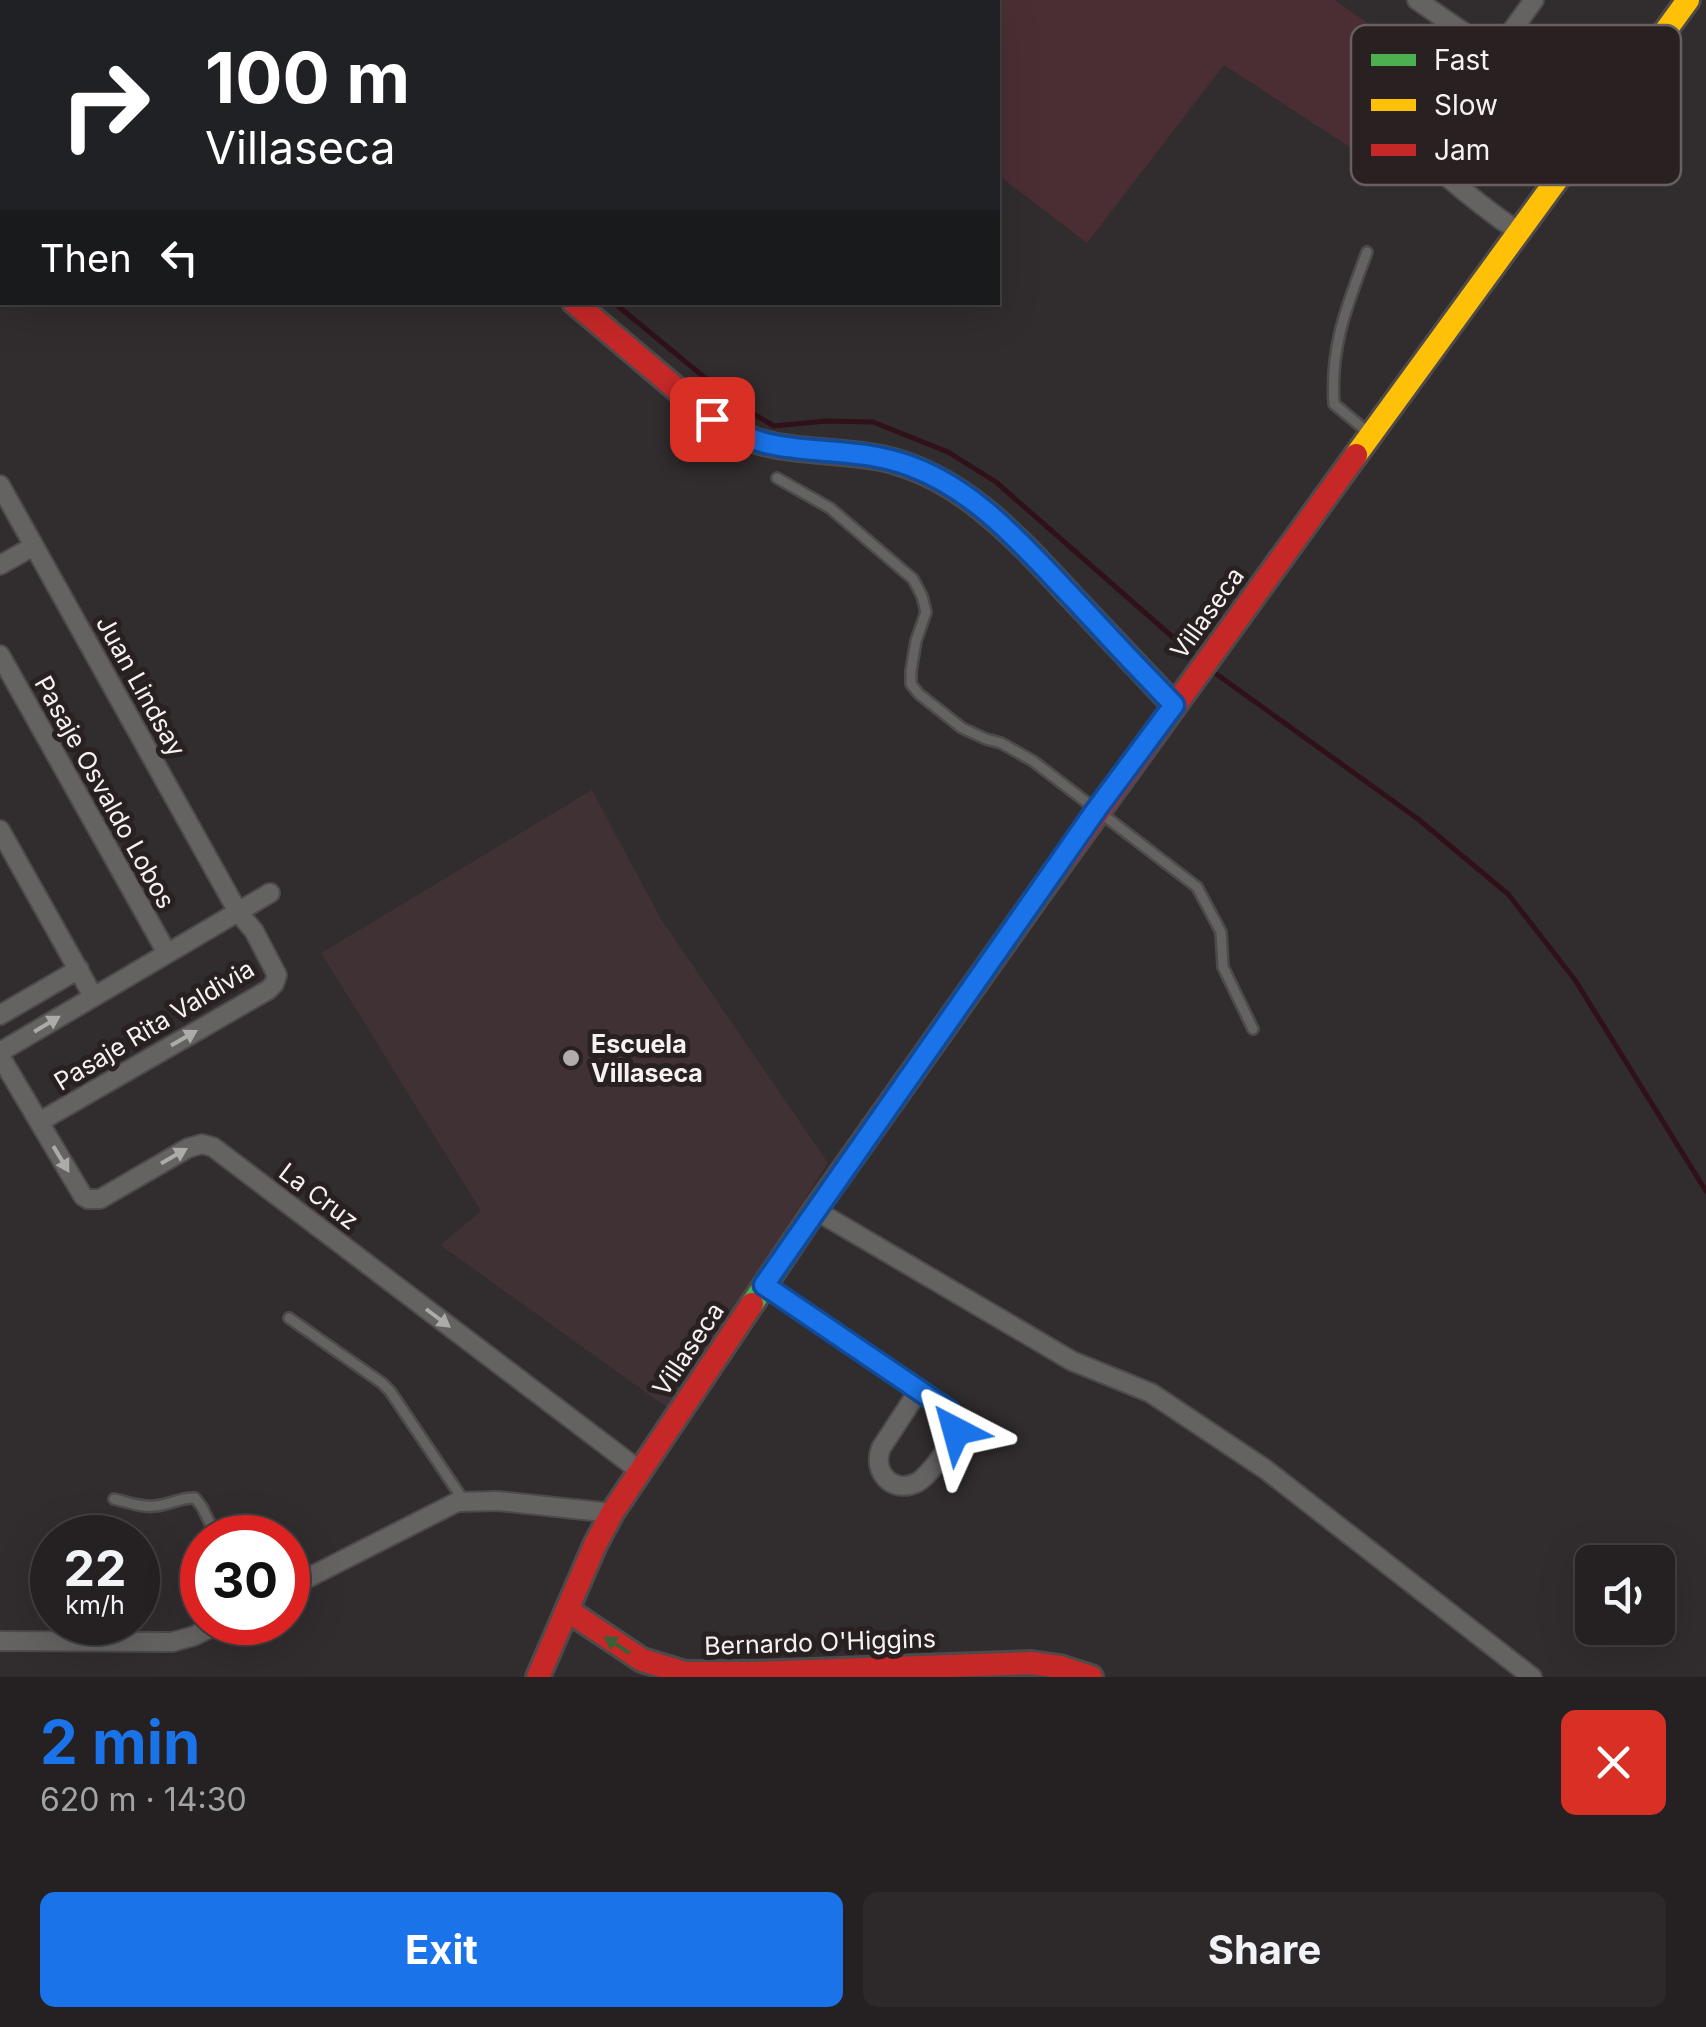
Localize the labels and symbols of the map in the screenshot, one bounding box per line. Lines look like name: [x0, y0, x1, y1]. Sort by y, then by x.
legend: [1351, 25, 1681, 185]
text: Fast: [1434, 43, 1490, 77]
text: Slow: [1434, 88, 1498, 122]
text: Jam: [1434, 133, 1490, 167]
pin: [670, 377, 755, 462]
street label: Villaseca: [1164, 561, 1250, 665]
street label: Juan Lindsay: [90, 610, 192, 762]
street label: Pasaje Osvaldo Lobos: [29, 671, 181, 913]
street label: Pasaje Rita Valdivia: [49, 953, 259, 1097]
one-way arrow: [33, 1016, 61, 1033]
place label: Escuela Villaseca: [591, 1029, 703, 1088]
one-way arrow: [170, 1030, 198, 1048]
marker: Escuela Villaseca: [560, 1047, 582, 1069]
one-way arrow: [52, 1145, 69, 1173]
one-way arrow: [160, 1148, 188, 1165]
street label: La Cruz: [273, 1156, 365, 1236]
street label: Villaseca: [646, 1297, 730, 1401]
one-way arrow: [425, 1307, 451, 1327]
position arrow: [904, 1379, 1008, 1483]
speed limit sign: 30: [180, 1515, 310, 1645]
street label: Bernardo O'Higgins: [704, 1623, 936, 1661]
one-way arrow: [603, 1636, 631, 1654]

